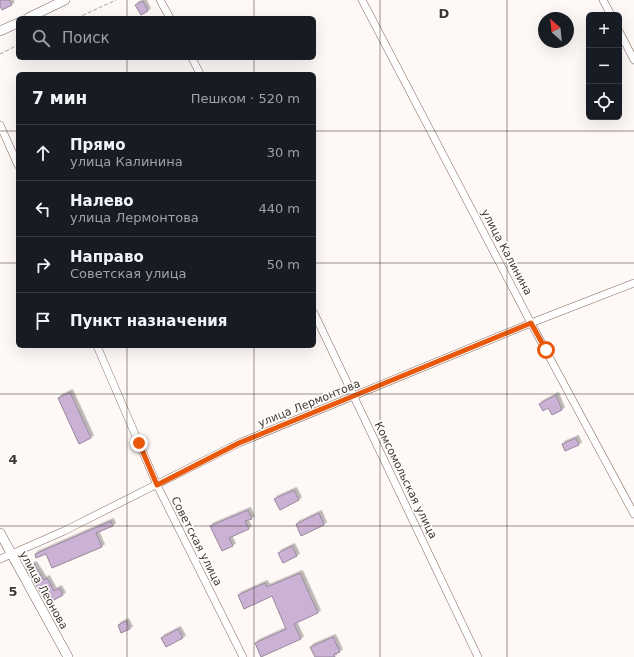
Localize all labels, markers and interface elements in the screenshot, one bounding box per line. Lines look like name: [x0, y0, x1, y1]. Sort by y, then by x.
text: D: [439, 6, 450, 21]
north arrow: [538, 12, 574, 48]
map controls: [586, 12, 622, 120]
button: +: [586, 12, 622, 48]
search box: [16, 16, 316, 60]
icon: search: [30, 27, 52, 49]
text: Поиск: [62, 29, 110, 47]
button: −: [586, 48, 622, 84]
button: locate: [586, 84, 622, 120]
text: 7 мин: [32, 88, 87, 108]
text: Пешком · 520 m: [191, 91, 300, 106]
text: Прямо: [70, 136, 126, 154]
icon: ahead: [32, 142, 54, 164]
text: 30 m: [267, 145, 300, 160]
text: улица Калинина: [70, 154, 183, 169]
text: Налево: [70, 192, 134, 210]
icon: left: [32, 198, 54, 220]
text: 440 m: [258, 201, 300, 216]
street label: улица Калинина: [478, 207, 535, 297]
text: улица Лермонтова: [70, 210, 199, 225]
text: Направо: [70, 248, 144, 266]
icon: right: [32, 254, 54, 276]
text: 50 m: [267, 257, 300, 272]
text: Советская улица: [70, 266, 186, 281]
icon: arrive: [32, 310, 54, 332]
text: Пункт назначения: [70, 312, 227, 330]
route start: [537, 341, 555, 359]
street label: улица Лермонтова: [256, 377, 362, 430]
street label: Комсомольская улица: [372, 420, 440, 541]
route end: [130, 434, 148, 452]
text: 4: [8, 452, 18, 467]
street label: Советская улица: [168, 494, 225, 588]
street label: улица Леонова: [17, 549, 70, 632]
text: 5: [8, 584, 18, 599]

